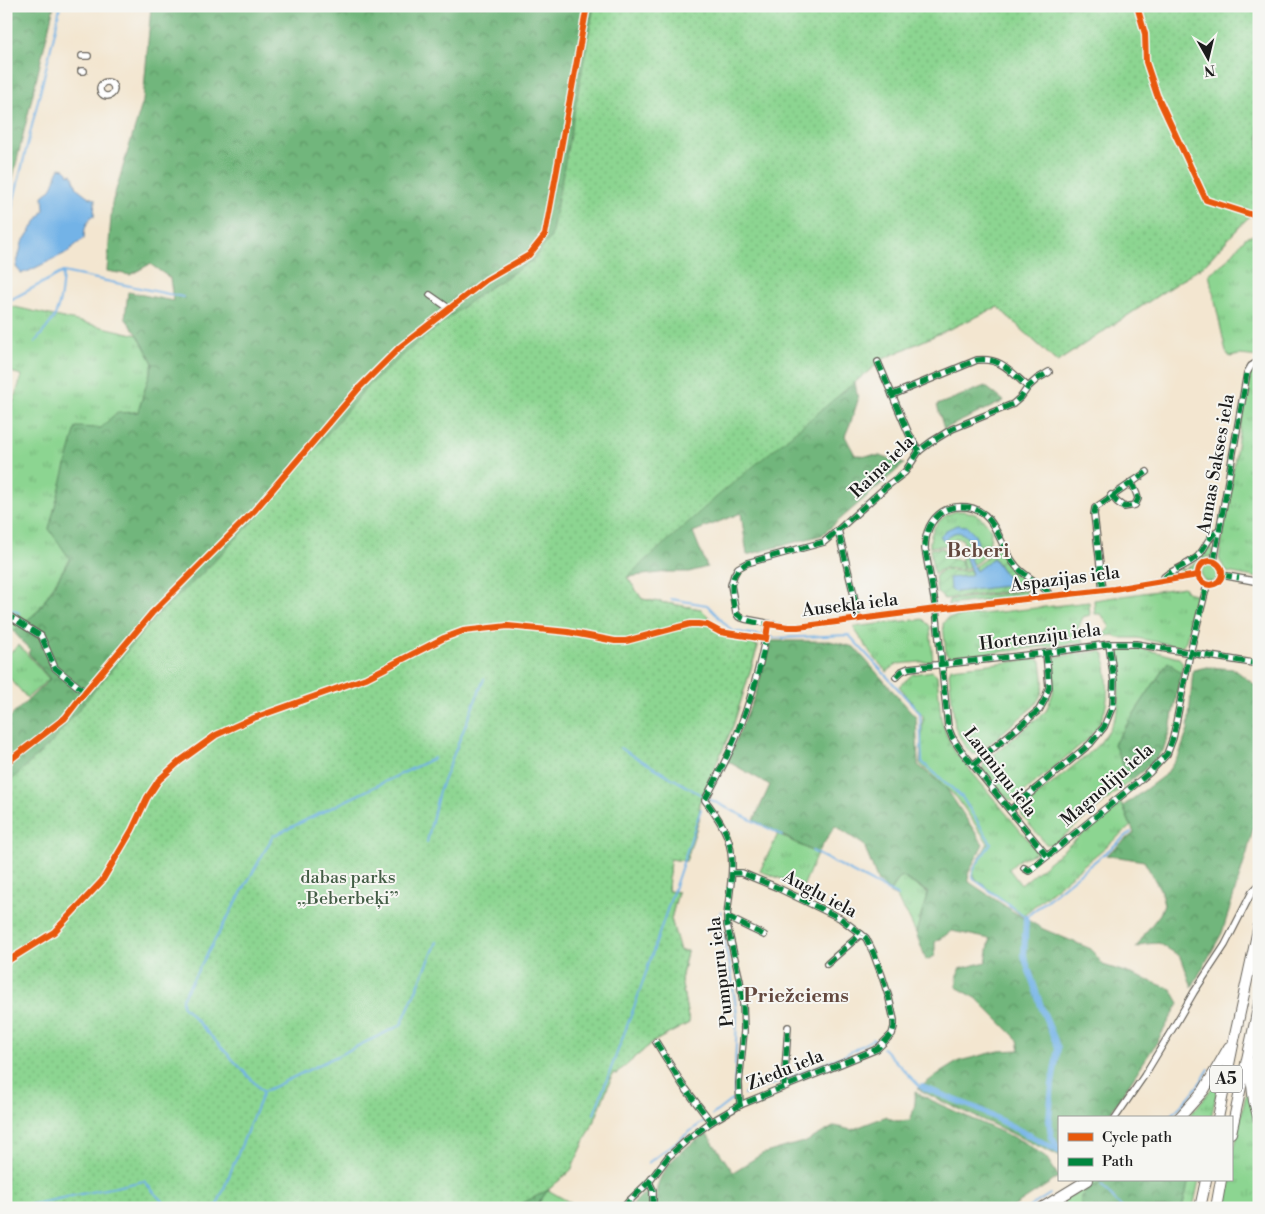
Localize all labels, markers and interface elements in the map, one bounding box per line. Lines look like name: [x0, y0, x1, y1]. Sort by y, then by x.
north arrow: [1182, 32, 1232, 82]
text: N: [1203, 60, 1216, 80]
street label: Annas Sakses iela: [1192, 391, 1240, 537]
street label: Raiņa iela: [845, 430, 920, 503]
district label: Beberi: [947, 539, 1009, 563]
street label: Aspazijas iela: [1008, 561, 1122, 597]
street label: Ausekļa iela: [800, 588, 900, 622]
street label: Hortenziju iela: [978, 618, 1103, 656]
street label: Laumiņu iela: [958, 723, 1043, 822]
street label: Magnoliju iela: [1056, 738, 1159, 832]
street label: Augļu iela: [778, 864, 862, 923]
park label: dabas parks „Beberbeķi”: [297, 866, 399, 910]
street label: Pumpuru iela: [703, 915, 739, 1028]
district label: Priežciems: [743, 984, 849, 1009]
street label: Ziedu iela: [743, 1044, 827, 1096]
road number: A5: [1210, 1066, 1242, 1092]
legend: [1058, 1116, 1232, 1182]
text: Cycle path: [1102, 1128, 1172, 1147]
text: Path: [1102, 1152, 1134, 1171]

